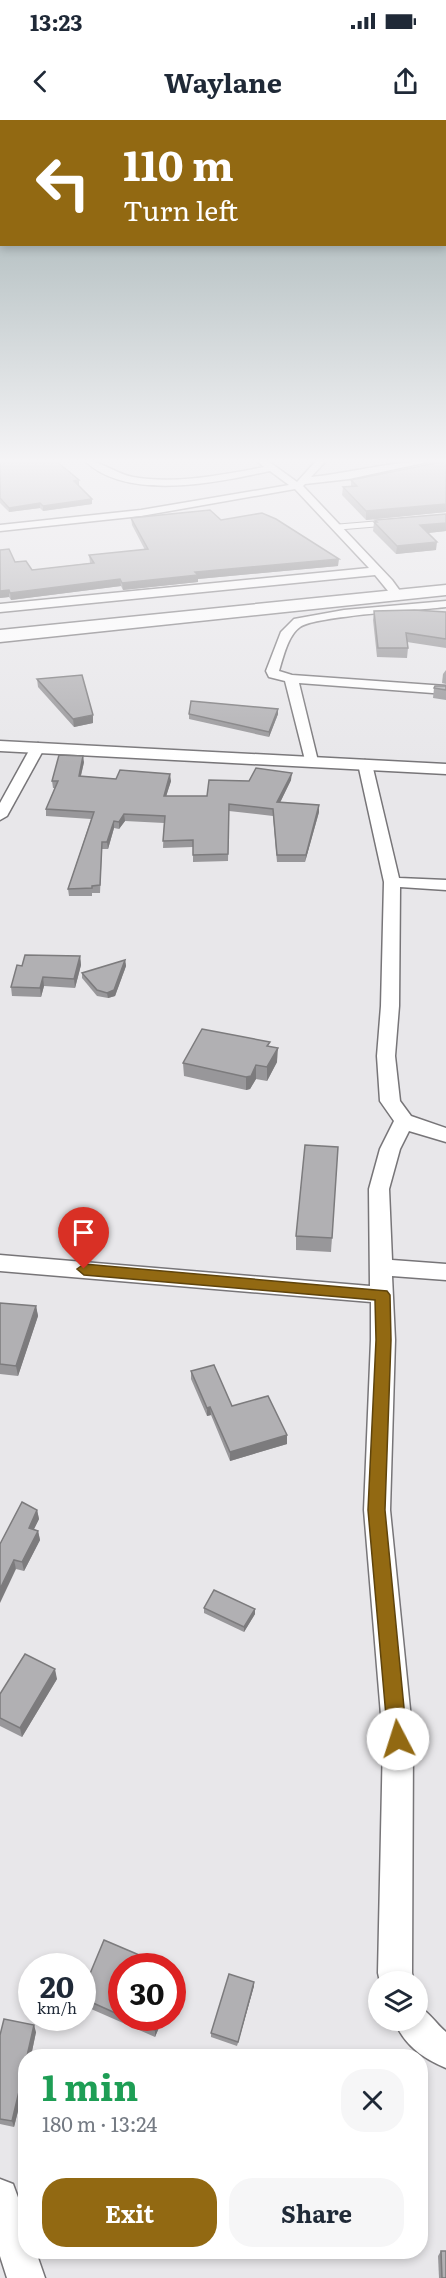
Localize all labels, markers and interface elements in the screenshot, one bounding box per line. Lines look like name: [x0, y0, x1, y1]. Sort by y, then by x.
text: 13:23: [30, 5, 83, 38]
text: Waylane: [164, 61, 282, 101]
icon: back: [24, 65, 57, 98]
icon: share: [389, 65, 422, 98]
text: 110 m: [123, 132, 234, 194]
icon: left: [24, 144, 102, 222]
text: Turn left: [123, 189, 238, 229]
pin: [58, 1207, 109, 1269]
icon: arrive: [67, 1216, 100, 1249]
position arrow: [366, 1707, 430, 1771]
speed limit sign: 30: [108, 1953, 186, 2031]
text: 20: [40, 1963, 74, 2007]
map controls: [368, 1971, 428, 2031]
button: layers: [368, 1971, 428, 2031]
text: km/h: [37, 1996, 77, 2019]
text: 1 min: [42, 2059, 138, 2112]
button: close: [341, 2069, 404, 2132]
text: 180 m · 13:24: [42, 2108, 157, 2138]
button: Exit: [42, 2178, 217, 2247]
button: Share: [229, 2178, 404, 2247]

